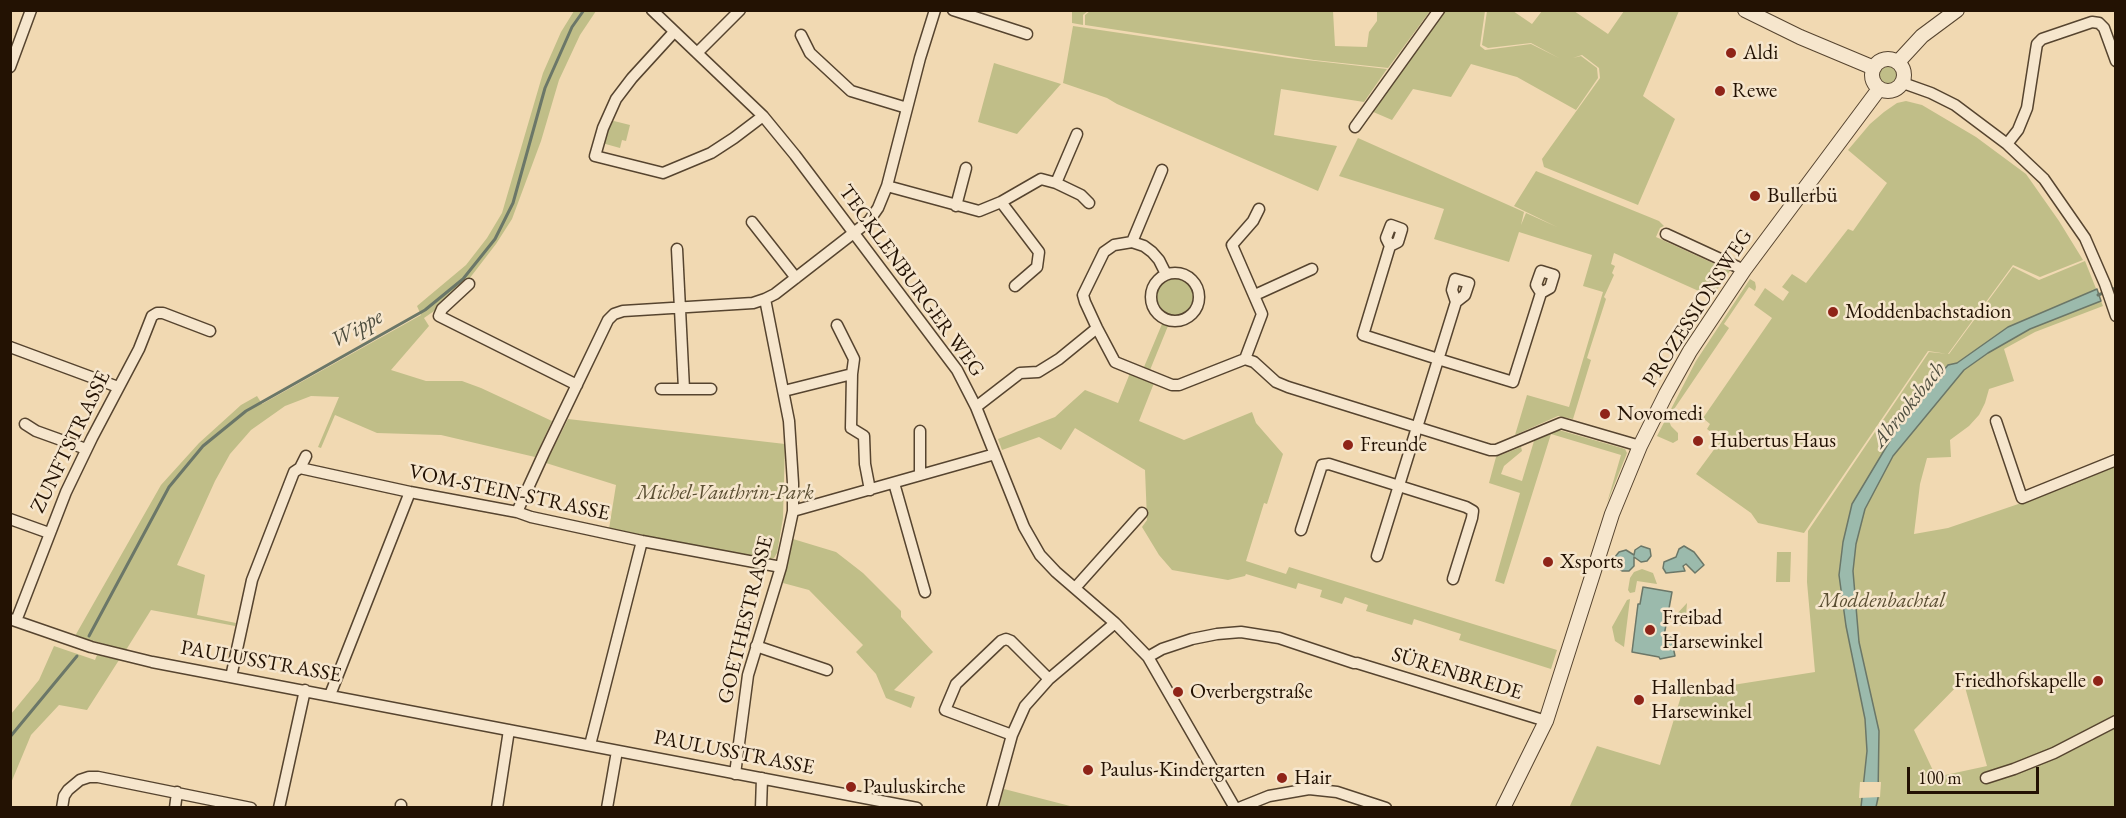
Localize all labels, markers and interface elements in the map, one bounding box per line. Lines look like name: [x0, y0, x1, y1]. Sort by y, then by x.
place label: Aldi: [1743, 40, 1778, 66]
marker: Aldi: [1724, 46, 1738, 60]
place label: Rewe: [1732, 78, 1777, 104]
marker: Rewe: [1713, 84, 1727, 98]
street label: TECKLENBURGER WEG: [833, 180, 989, 382]
place label: Bullerbü: [1767, 183, 1838, 209]
marker: Bullerbü: [1748, 189, 1762, 203]
street label: PROZESSIONSWEG: [1638, 225, 1758, 391]
place label: Moddenbachstadion: [1845, 299, 2012, 325]
water label: Wippe: [326, 304, 388, 354]
marker: Moddenbachstadion: [1826, 305, 1840, 319]
water label: Abrooksbach: [1866, 357, 1952, 453]
street label: ZUNFTSTRASSE: [26, 367, 116, 517]
place label: Novomedi: [1617, 401, 1703, 427]
marker: Novomedi: [1598, 407, 1612, 421]
place label: Hubertus Haus: [1710, 428, 1836, 454]
place label: Freunde: [1360, 432, 1427, 458]
marker: Hubertus Haus: [1691, 434, 1705, 448]
marker: Freunde: [1341, 438, 1355, 452]
street label: VOM-STEIN-STRASSE: [406, 459, 612, 527]
park label: Michel-Vauthrin-Park: [636, 480, 814, 506]
street label: GOETHESTRASSE: [713, 534, 779, 706]
place label: Xsports: [1560, 549, 1623, 575]
marker: Xsports: [1541, 555, 1555, 569]
park label: Moddenbachtal: [1819, 588, 1945, 614]
place label: Freibad Harsewinkel: [1662, 605, 1763, 655]
marker: Freibad Harsewinkel: [1643, 623, 1657, 637]
street label: PAULUSSTRASSE: [179, 635, 343, 689]
street label: SÜRENBREDE: [1389, 642, 1525, 706]
place label: Friedhofskapelle: [1954, 668, 2086, 694]
marker: Friedhofskapelle: [2091, 674, 2105, 688]
place label: Hallenbad Harsewinkel: [1651, 675, 1752, 725]
place label: Overbergstraße: [1190, 679, 1313, 705]
marker: Overbergstraße: [1171, 685, 1185, 699]
marker: Hallenbad Harsewinkel: [1632, 693, 1646, 707]
street label: PAULUSSTRASSE: [652, 725, 816, 781]
scale bar: [1910, 755, 2042, 793]
place label: Paulus-Kindergarten: [1100, 757, 1265, 783]
marker: Paulus-Kindergarten: [1081, 763, 1095, 777]
place label: Hair: [1294, 765, 1332, 791]
text: 100 m: [1918, 766, 1962, 789]
marker: Hair: [1275, 771, 1289, 785]
place label: Pauluskirche: [863, 774, 965, 800]
marker: Pauluskirche: [844, 780, 858, 794]

